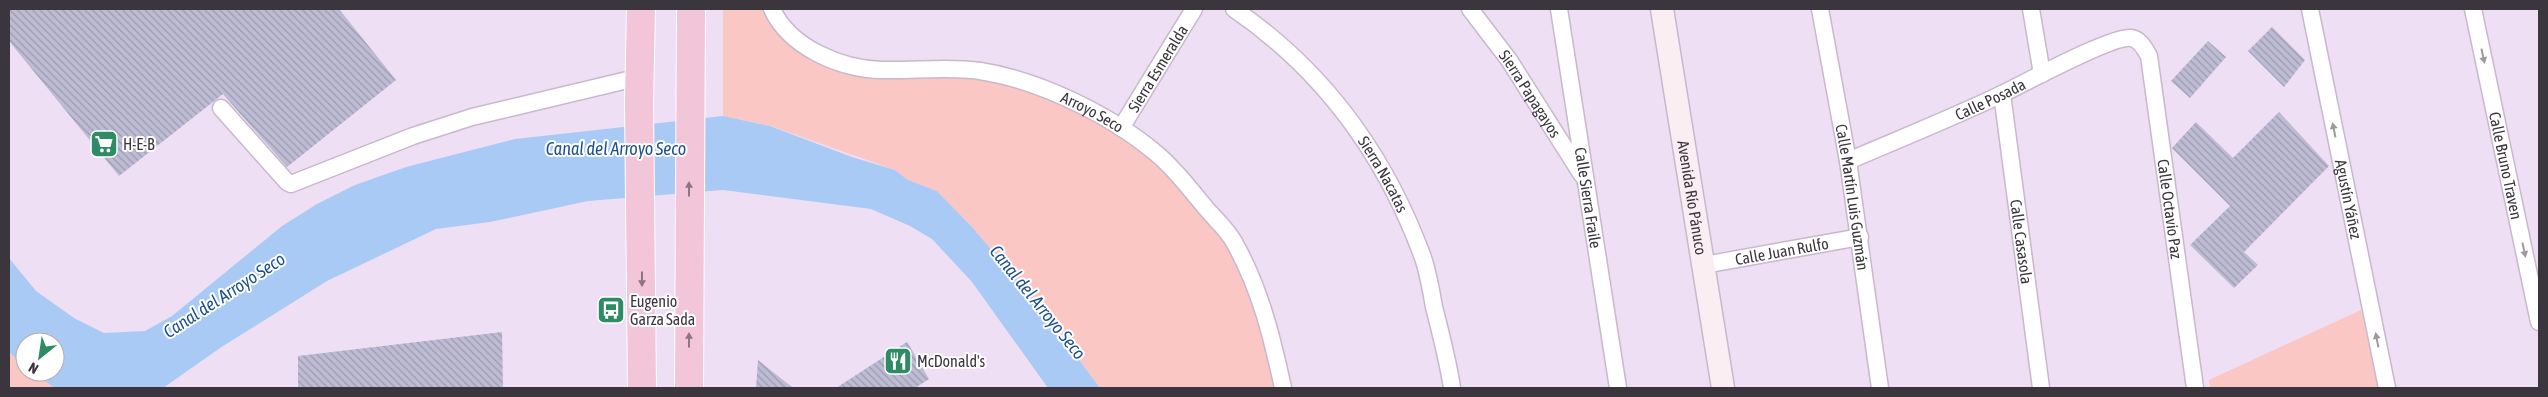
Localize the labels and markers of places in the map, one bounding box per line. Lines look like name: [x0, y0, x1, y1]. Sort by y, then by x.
supermarket icon: H-E-B: [89, 129, 119, 159]
place label: H-E-B: [123, 135, 155, 153]
place label: Eugenio Garza Sada: [630, 292, 695, 328]
bus stop icon: Eugenio Garza Sada: [596, 295, 626, 325]
restaurant icon: McDonald's: [883, 346, 913, 376]
place label: McDonald's: [917, 352, 986, 370]

